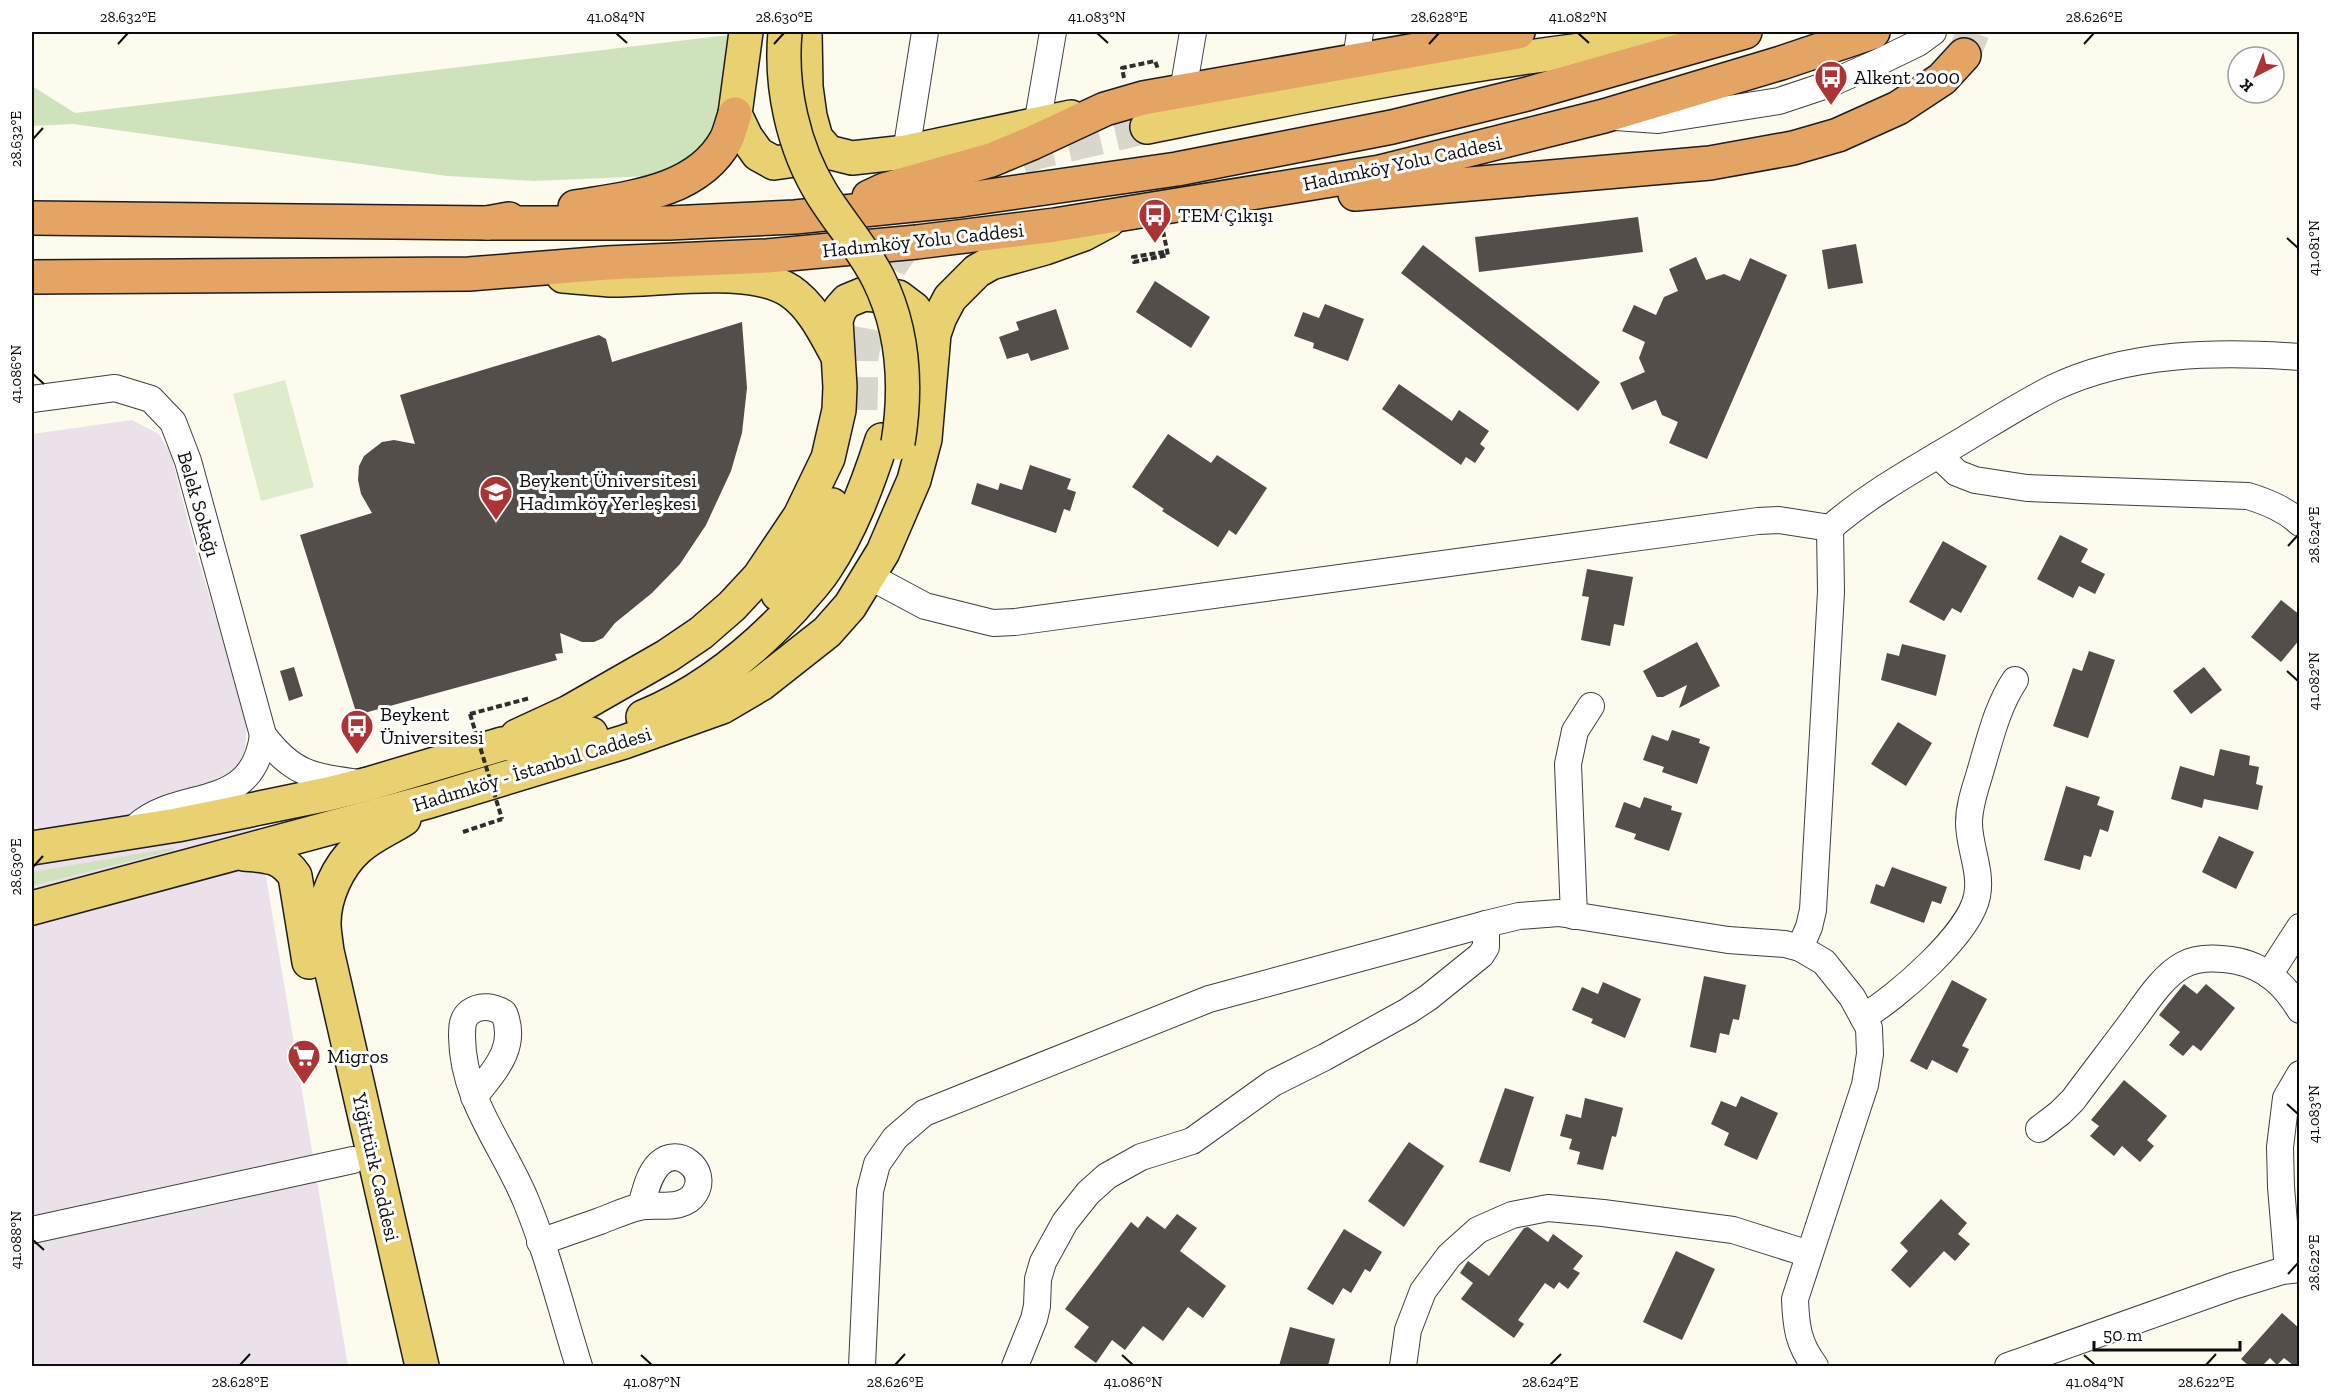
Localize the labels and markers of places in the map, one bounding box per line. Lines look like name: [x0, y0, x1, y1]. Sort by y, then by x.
bus stop icon: Alkent 2000: [1813, 59, 1849, 106]
place label: Alkent 2000: [1854, 65, 1960, 89]
bus stop icon: TEM Çıkışı: [1137, 197, 1173, 244]
place label: TEM Çıkışı: [1178, 203, 1274, 227]
place label: Beykent Üniversitesi Hadımköy Yerleşkesi: [519, 468, 697, 515]
school or university icon: Beykent Üniversitesi Hadımköy Yerleşkesi: [478, 474, 514, 521]
place label: Beykent Üniversitesi: [380, 702, 484, 749]
bus stop icon: Beykent Üniversitesi: [339, 708, 375, 755]
supermarket icon: Migros: [286, 1038, 322, 1085]
place label: Migros: [327, 1044, 389, 1068]

